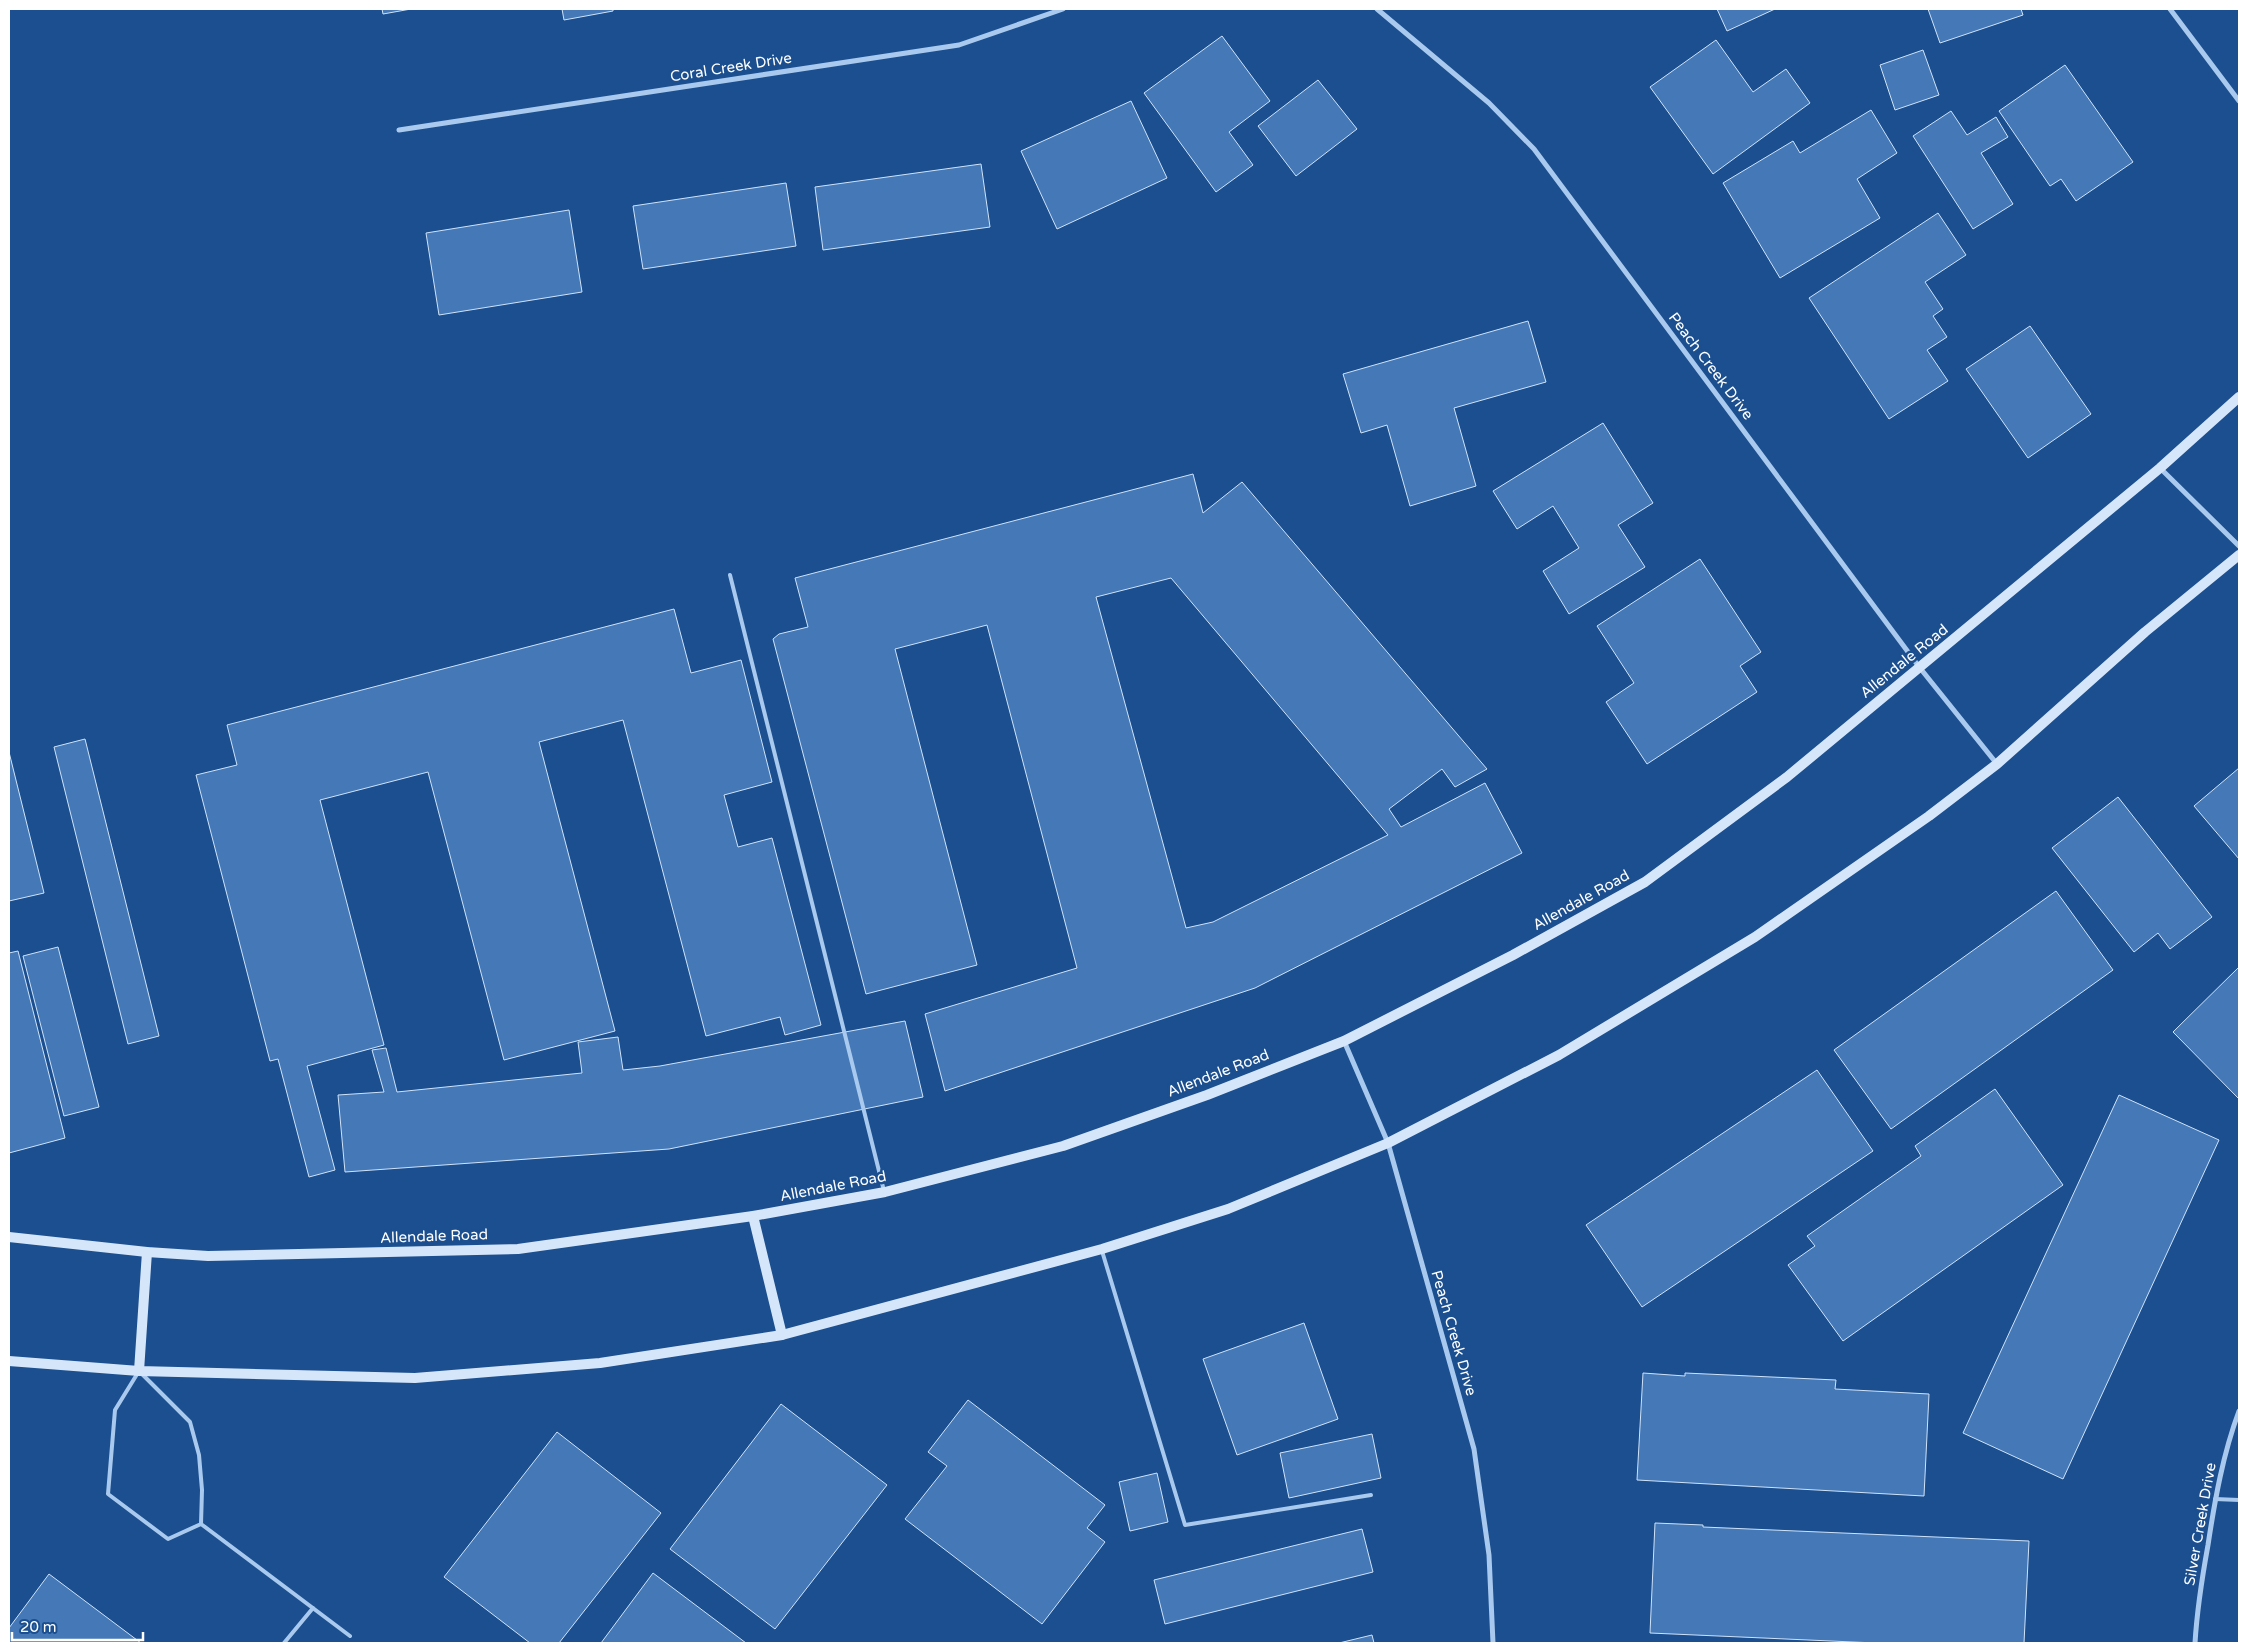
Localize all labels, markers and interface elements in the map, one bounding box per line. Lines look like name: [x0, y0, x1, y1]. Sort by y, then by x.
street label: Coral Creek Drive: [669, 48, 793, 86]
street label: Peach Creek Drive: [1665, 309, 1757, 423]
street label: Allendale Road: [1856, 620, 1952, 702]
street label: Allendale Road: [1529, 866, 1633, 934]
street label: Allendale Road: [1164, 1045, 1272, 1101]
street label: Allendale Road: [778, 1167, 888, 1205]
street label: Allendale Road: [380, 1225, 488, 1247]
street label: Peach Creek Drive: [1427, 1268, 1481, 1398]
street label: Silver Creek Drive: [2180, 1461, 2220, 1587]
scale bar: [12, 1610, 144, 1642]
text: 20 m: [20, 1618, 57, 1636]

